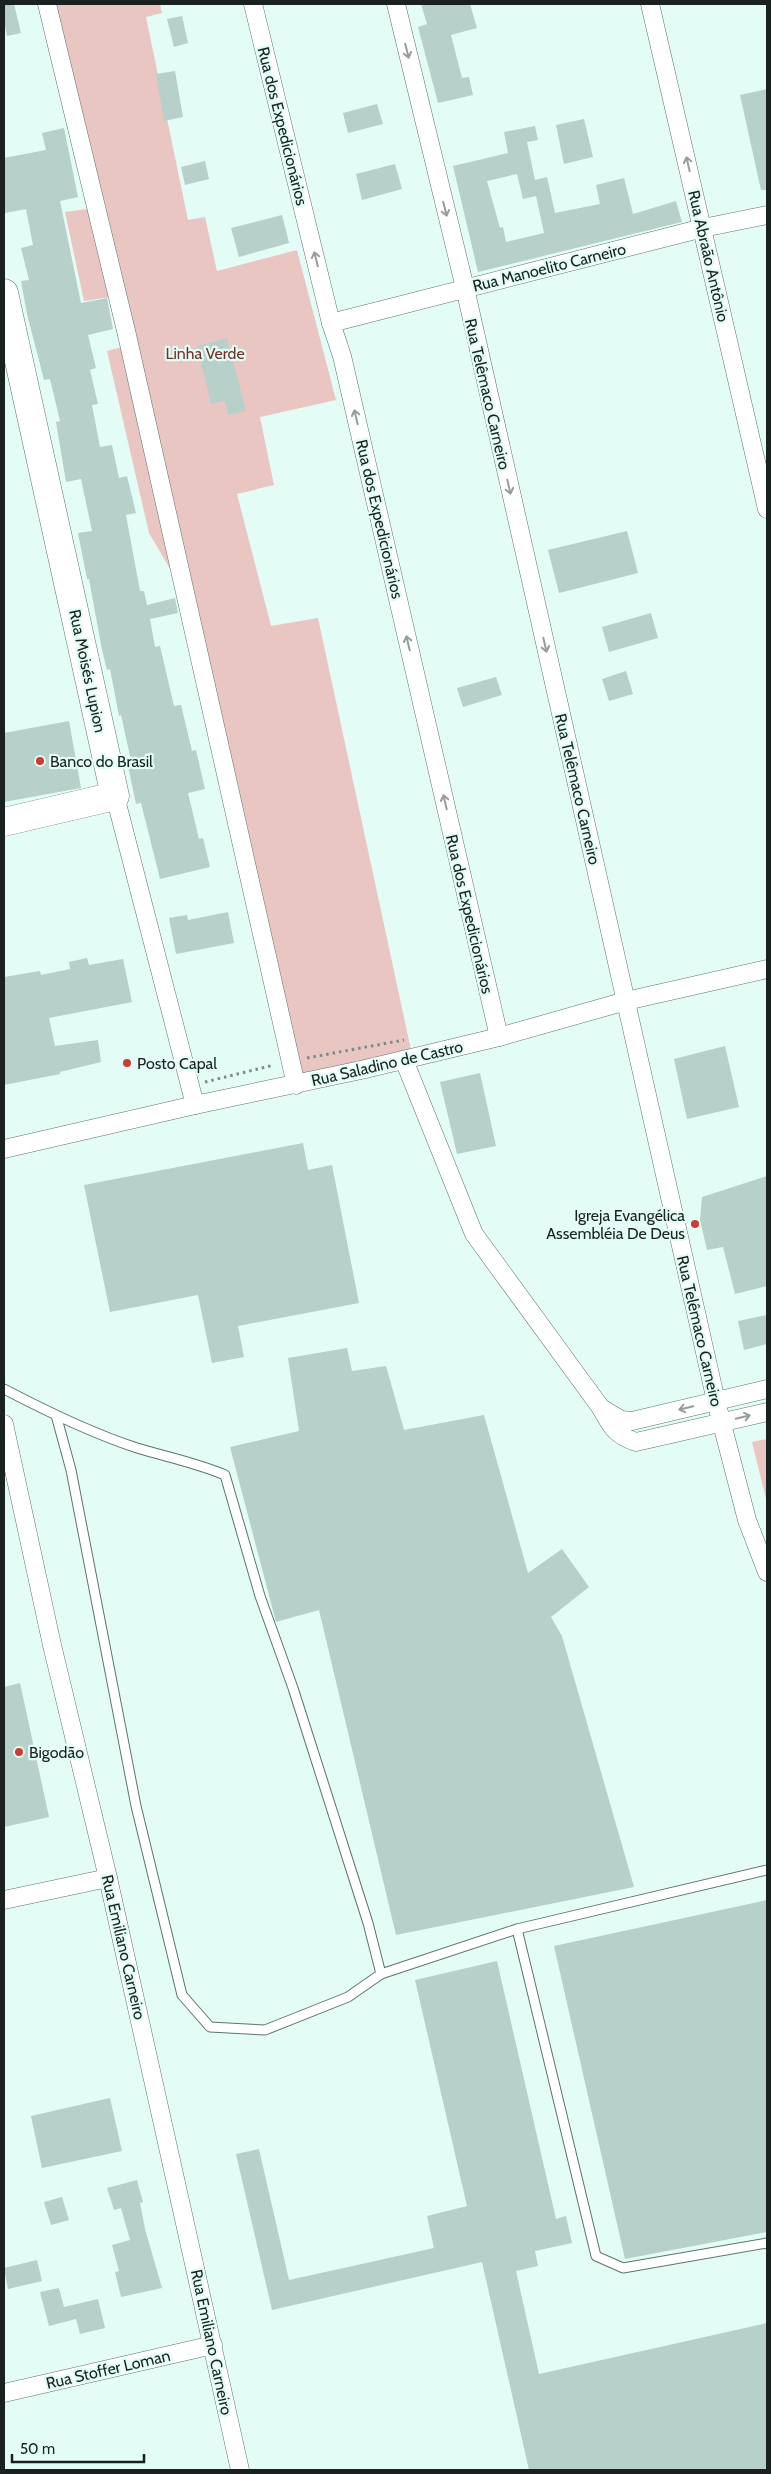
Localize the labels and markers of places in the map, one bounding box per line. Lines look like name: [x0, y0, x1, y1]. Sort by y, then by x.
place label: Banco do Brasil: [50, 752, 153, 771]
marker: Banco do Brasil: [34, 755, 46, 767]
place label: Posto Capal: [137, 1054, 217, 1073]
marker: Posto Capal: [121, 1057, 133, 1069]
place label: Igreja Evangélica Assembléia De Deus: [546, 1206, 685, 1243]
marker: Igreja Evangélica Assembléia De Deus: [689, 1218, 701, 1230]
place label: Bigodão: [29, 1743, 84, 1762]
marker: Bigodão: [13, 1746, 25, 1758]

